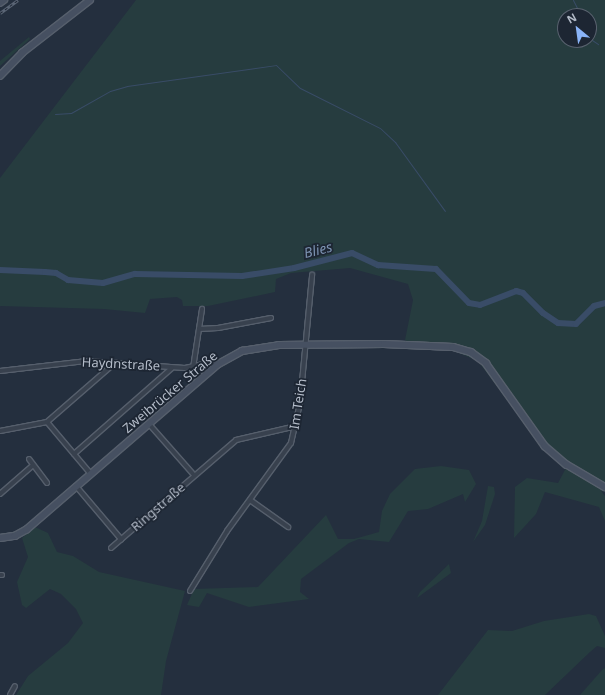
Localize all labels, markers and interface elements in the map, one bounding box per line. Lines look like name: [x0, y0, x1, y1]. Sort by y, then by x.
north arrow: [557, 8, 597, 48]
text: N: [564, 9, 579, 27]
water label: Blies: [302, 238, 334, 262]
street label: Zweibrücker Straße: [119, 348, 221, 436]
street label: Haydnstraße: [81, 354, 161, 374]
street label: Im Teich: [286, 377, 310, 431]
street label: Ringstraße: [128, 479, 188, 535]

